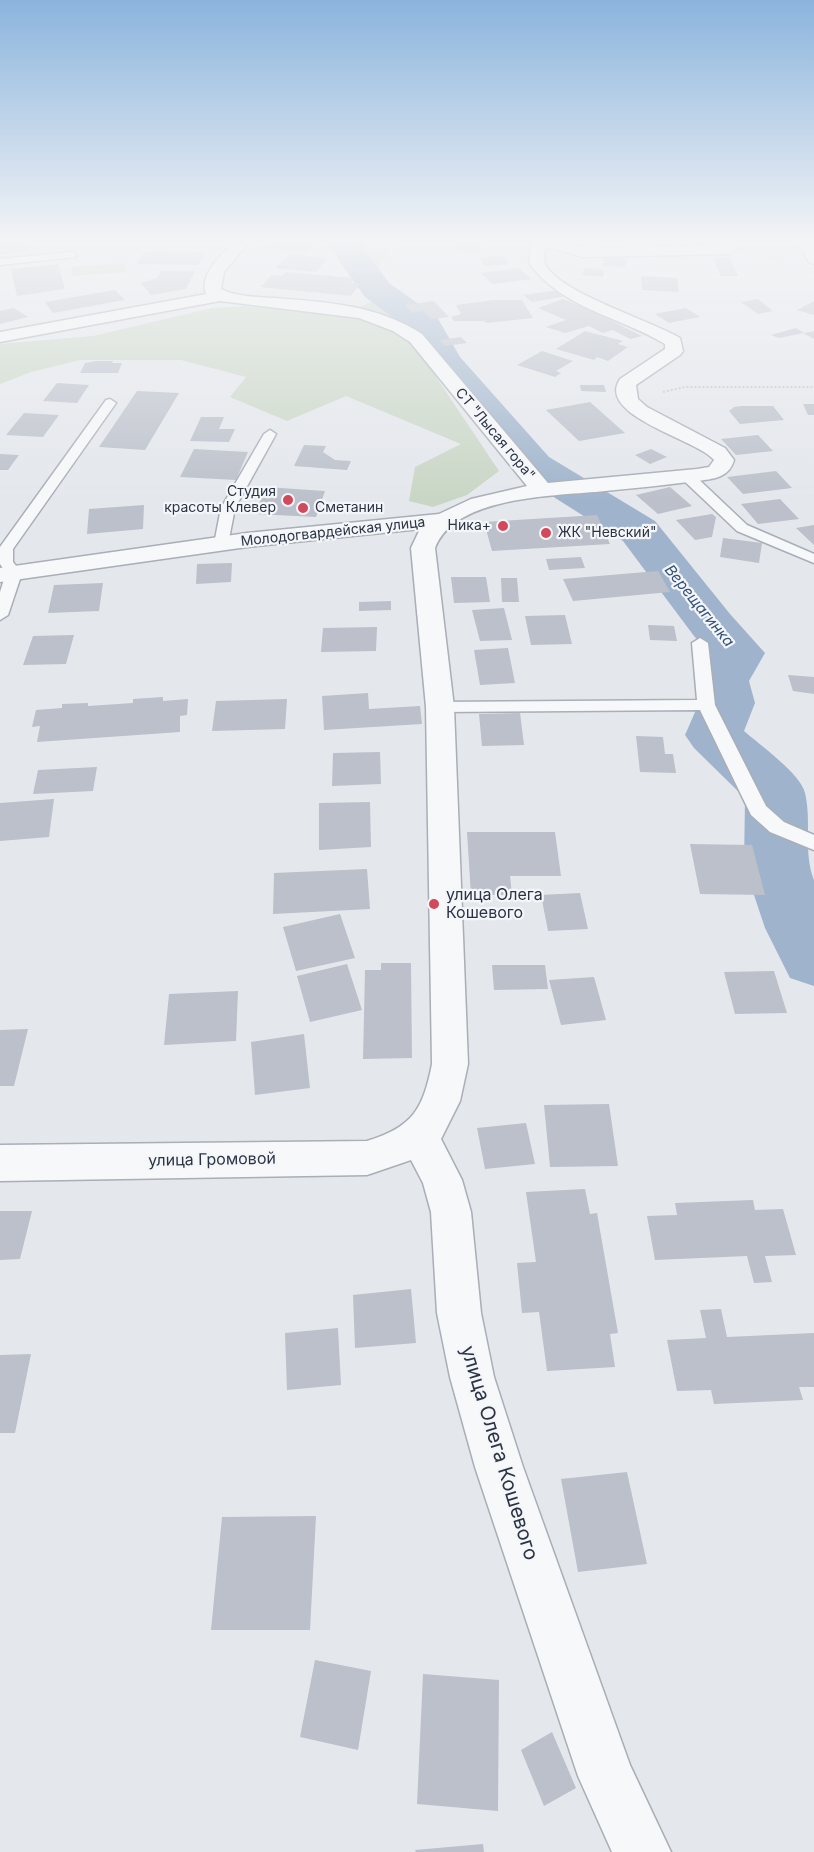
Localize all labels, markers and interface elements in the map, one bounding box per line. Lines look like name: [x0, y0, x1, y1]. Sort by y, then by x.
street label: СТ "Лысая гора": [452, 385, 538, 483]
place label: Студия красоты Клевер: [164, 484, 276, 516]
marker: Студия красоты Клевер: [281, 493, 295, 507]
place label: Сметанин: [315, 500, 383, 516]
marker: Сметанин: [296, 501, 310, 515]
street label: Молодогвардейская улица: [240, 514, 426, 550]
place label: Ника+: [448, 518, 491, 534]
marker: Ника+: [496, 519, 510, 533]
place label: ЖК "Невский": [558, 525, 656, 541]
marker: ЖК "Невский": [539, 526, 553, 540]
water label: Верещагинка: [661, 561, 737, 651]
place label: улица Олега Кошевого: [446, 885, 543, 923]
marker: улица Олега Кошевого: [427, 897, 441, 911]
street label: улица Громовой: [148, 1149, 276, 1171]
street label: улица Олега Кошевого: [455, 1343, 543, 1563]

